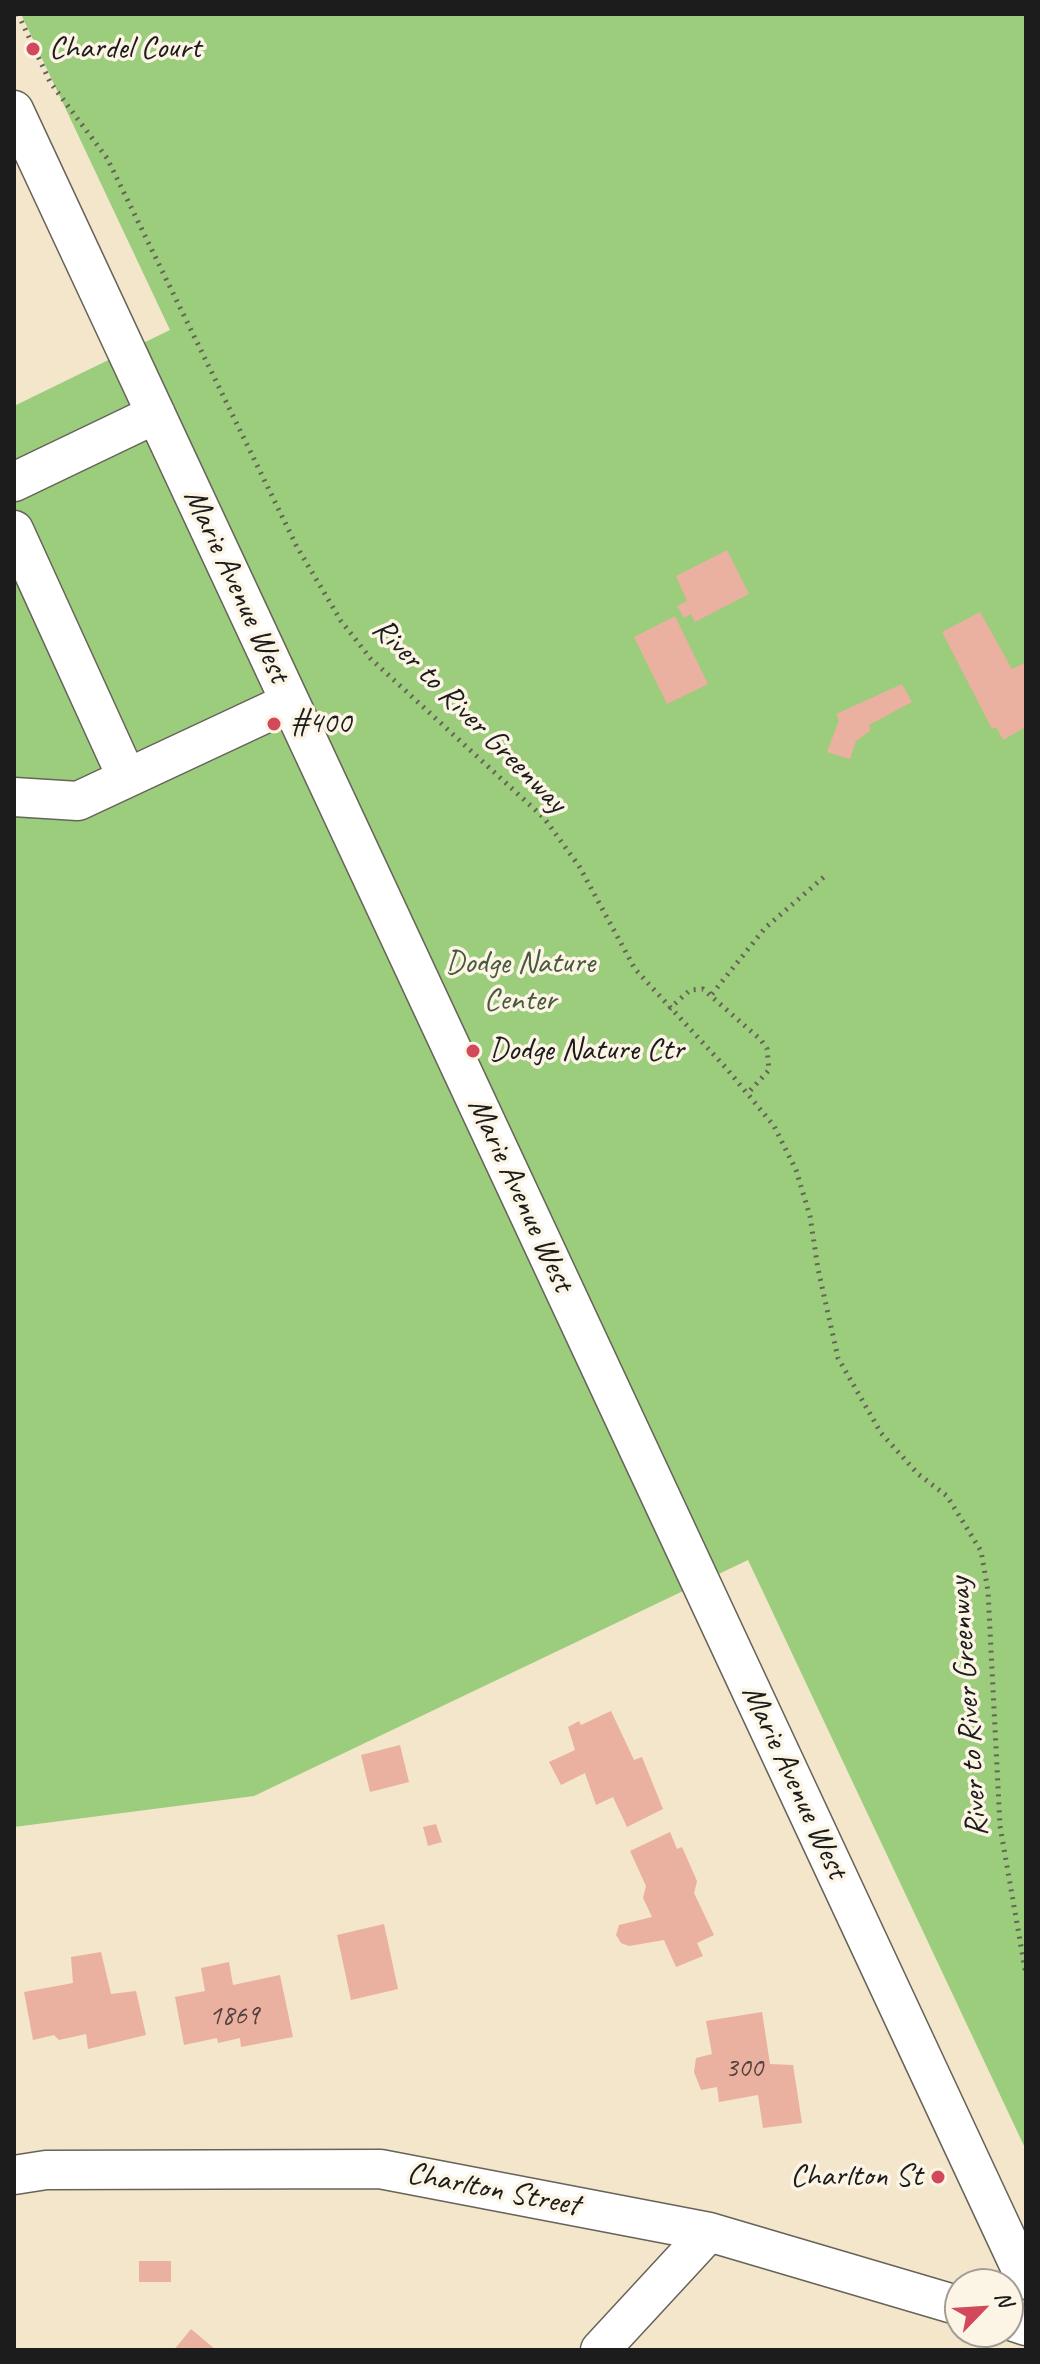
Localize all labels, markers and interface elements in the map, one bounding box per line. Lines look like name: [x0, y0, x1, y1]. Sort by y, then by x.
place label: Chardel Court: [49, 30, 201, 68]
marker: Chardel Court: [24, 40, 42, 58]
street label: Marie Avenue West: [174, 483, 298, 689]
street label: River to River Greenway: [363, 610, 575, 822]
place label: #400: [290, 705, 351, 743]
marker: #400: [265, 715, 283, 733]
park label: Dodge Nature Center: [445, 945, 595, 1020]
place label: Dodge Nature Ctr: [489, 1032, 684, 1070]
marker: Dodge Nature Ctr: [464, 1042, 482, 1060]
street label: Marie Avenue West: [458, 1092, 582, 1298]
street label: River to River Greenway: [941, 1576, 997, 1838]
street label: Marie Avenue West: [732, 1679, 856, 1885]
house number: 1869: [209, 2000, 259, 2034]
house number: 300: [725, 2052, 763, 2086]
street label: Charlton Street: [404, 2154, 582, 2226]
place label: Charlton St: [790, 2158, 922, 2196]
marker: Charlton St: [929, 2168, 947, 2186]
north arrow: [944, 2268, 1024, 2348]
text: N: [988, 2287, 1020, 2311]

